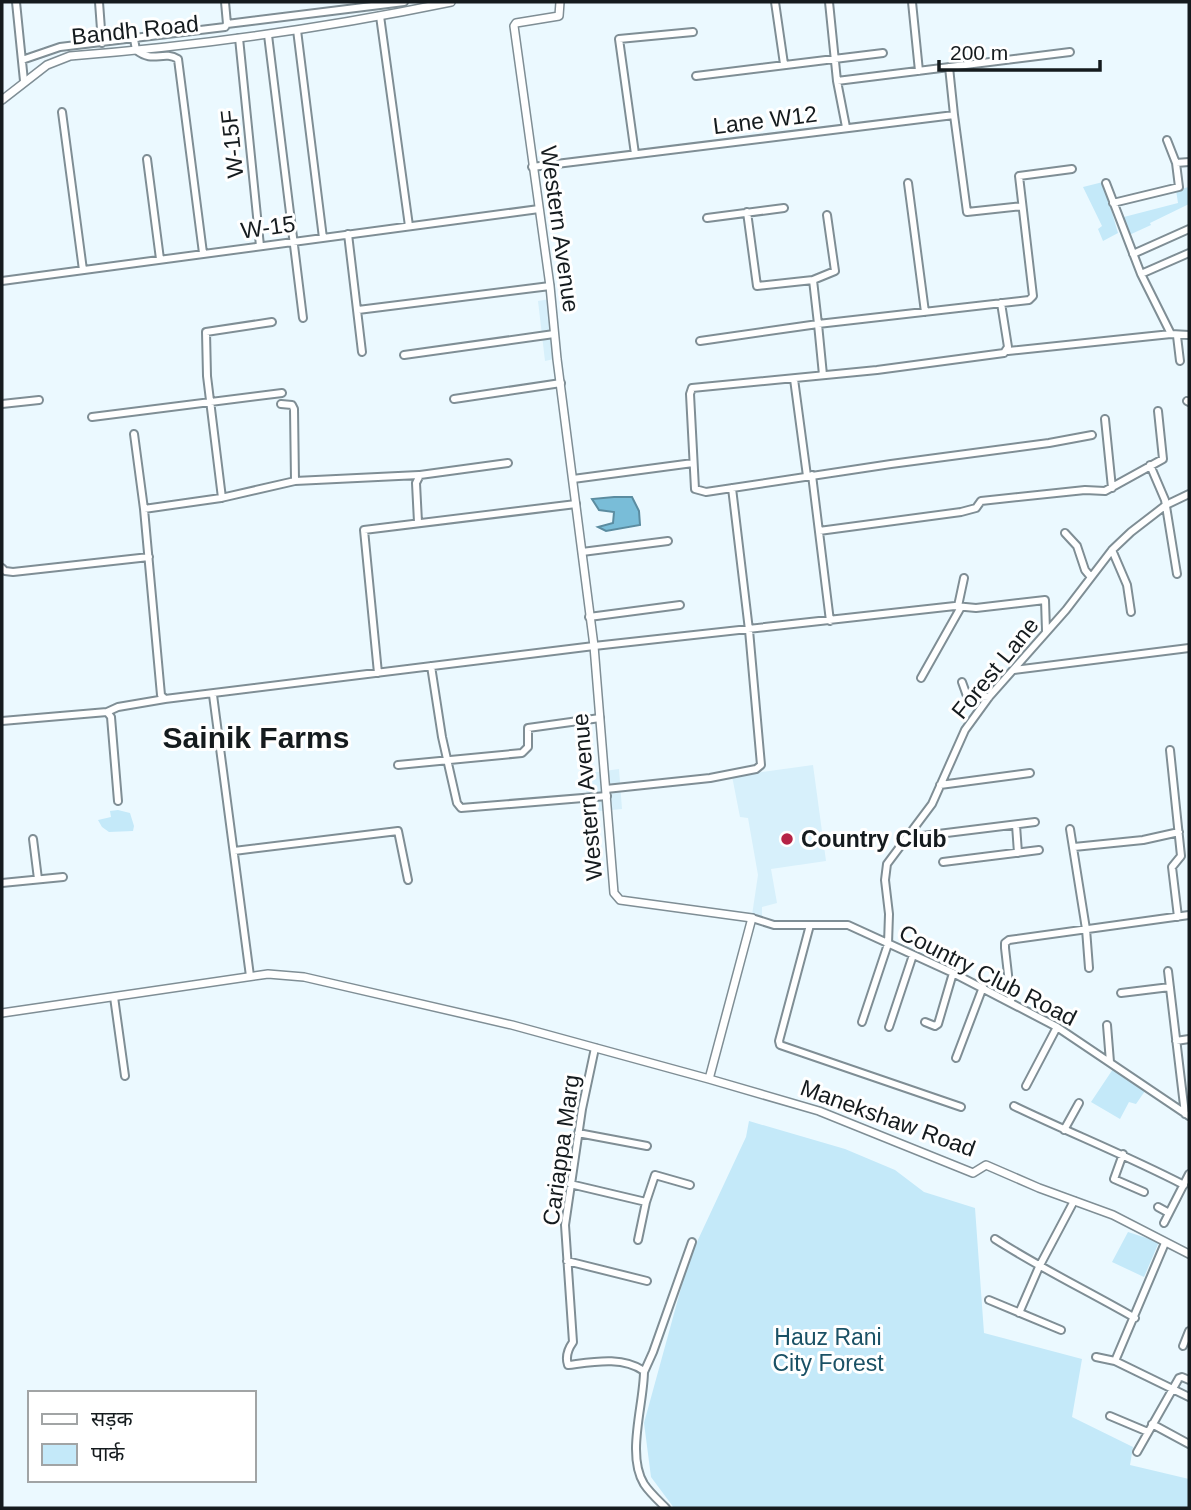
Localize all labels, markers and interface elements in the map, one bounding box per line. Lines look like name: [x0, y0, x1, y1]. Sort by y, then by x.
street label: Bandh Road: [70, 10, 200, 50]
scale bar: [939, 28, 1100, 72]
text: 200 m: [950, 41, 1008, 64]
street label: Lane W12: [711, 101, 819, 139]
street label: W-15F: [215, 109, 249, 179]
street label: Western Avenue: [535, 144, 585, 314]
street label: W-15: [239, 210, 297, 244]
street label: Forest Lane: [946, 612, 1044, 724]
street label: Western Avenue: [567, 712, 607, 882]
district label: Sainik Farms: [163, 721, 349, 754]
place label: Country Club: [801, 826, 947, 852]
marker: Country Club: [779, 831, 795, 847]
street label: Country Club Road: [895, 919, 1081, 1031]
street label: Cariappa Marg: [538, 1073, 584, 1227]
street label: Manekshaw Road: [797, 1074, 979, 1162]
park label: Hauz Rani City Forest: [772, 1324, 884, 1376]
legend: [28, 1391, 256, 1482]
text: सड़क: [91, 1407, 133, 1430]
text: पार्क: [91, 1442, 125, 1465]

